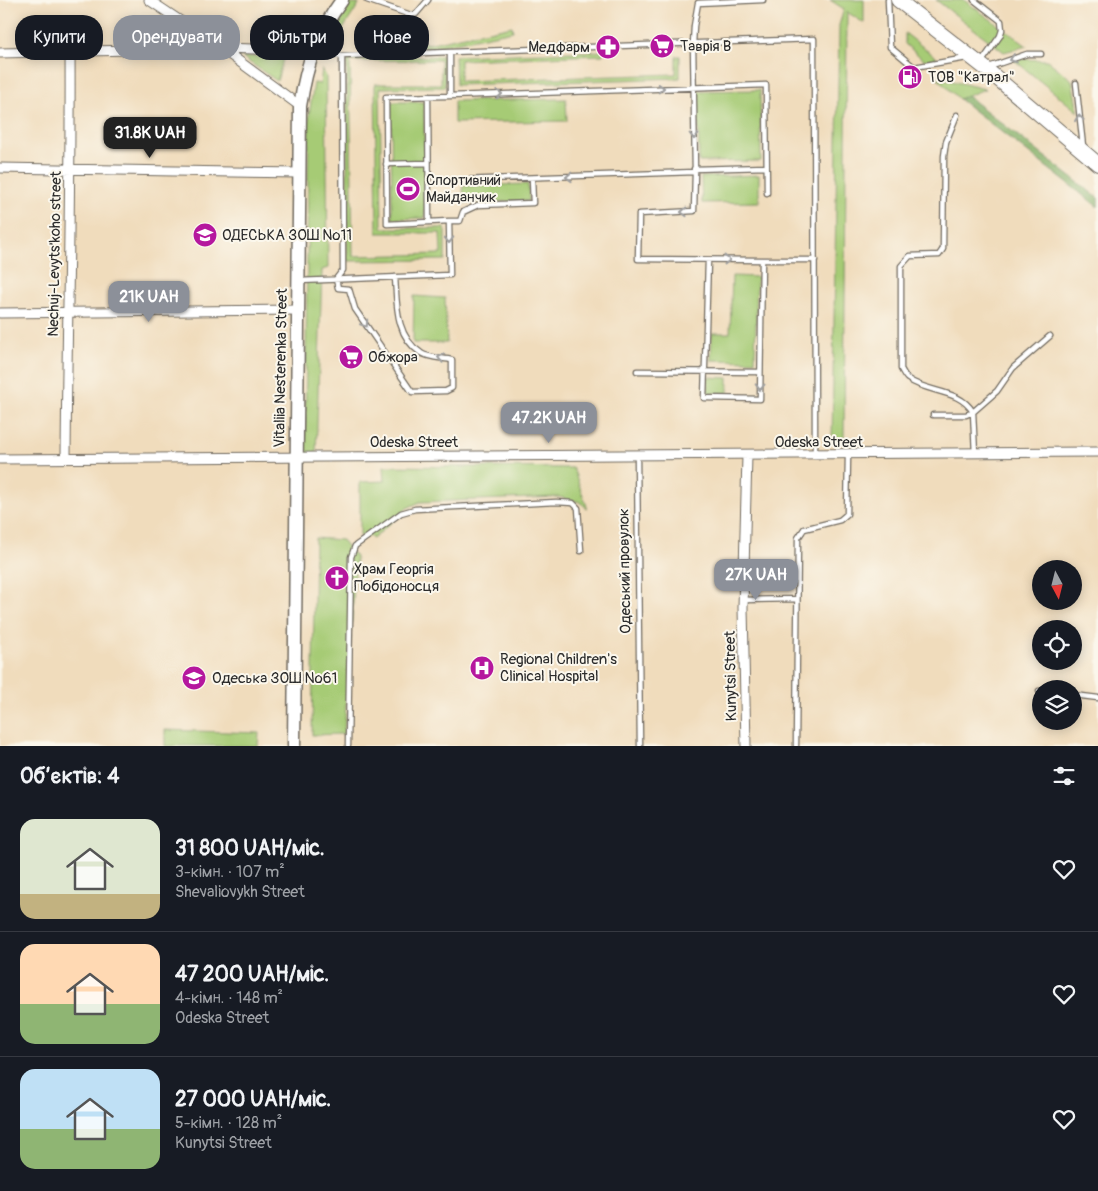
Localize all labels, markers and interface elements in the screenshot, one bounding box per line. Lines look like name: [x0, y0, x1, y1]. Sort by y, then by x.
chip: Купити: [15, 15, 103, 60]
chip: Орендувати: [113, 15, 240, 60]
chip: Фільтри: [250, 15, 344, 60]
chip: Нове: [354, 15, 429, 60]
supermarket icon: Таврія В: [649, 33, 675, 59]
pharmacy icon: Медфарм: [595, 34, 621, 60]
place label: Таврія В: [680, 37, 731, 56]
place label: Медфарм: [528, 38, 590, 57]
one-way arrow: [1009, 53, 1017, 63]
fuel station icon: ТОВ "Катрал": [897, 64, 923, 90]
place label: ТОВ "Катрал": [928, 68, 1015, 87]
one-way arrow: [658, 83, 666, 93]
one-way arrow: [496, 89, 503, 99]
one-way arrow: [1074, 113, 1085, 121]
pin: 31.8K UAH: [93, 116, 207, 159]
text: 31.8K UAH: [115, 123, 185, 143]
one-way arrow: [689, 132, 699, 140]
street label: Nechuj-Levyts'koho street: [44, 170, 66, 337]
place label: Спортивний Майданчик: [426, 171, 501, 207]
one-way arrow: [565, 172, 572, 182]
sports icon: Спортивний Майданчик: [395, 176, 421, 202]
one-way arrow: [680, 207, 688, 217]
school or university icon: ОДЕСЬКА ЗОШ №11: [192, 222, 218, 248]
place label: ОДЕСЬКА ЗОШ №11: [222, 226, 352, 245]
one-way arrow: [444, 236, 454, 244]
one-way arrow: [724, 255, 731, 265]
pin: 21K UAH: [103, 280, 195, 323]
text: 21K UAH: [119, 287, 179, 307]
street label: Vitaliia Nesterenka Street: [270, 287, 292, 448]
one-way arrow: [359, 318, 368, 328]
supermarket icon: Обжора: [338, 344, 364, 370]
place label: Обжора: [368, 348, 418, 367]
one-way arrow: [437, 353, 445, 363]
one-way arrow: [755, 384, 765, 392]
pin: 47.2K UAH: [492, 402, 606, 444]
text: 47.2K UAH: [512, 408, 586, 428]
street label: Odeska Street: [370, 433, 459, 452]
street label: Odeska Street: [775, 433, 864, 452]
street label: Одеський провулок: [614, 508, 636, 634]
pin: 27K UAH: [710, 558, 802, 601]
place label: Храм Георгія Побідоносця: [354, 560, 439, 596]
north arrow: [1032, 560, 1082, 610]
map controls: [1032, 560, 1082, 730]
church icon: Храм Георгія Побідоносця: [324, 565, 350, 591]
text: 27K UAH: [725, 565, 787, 585]
button: locate: [1032, 620, 1082, 670]
street label: Kunytsi Street: [721, 630, 741, 721]
place label: Regional Children's Clinical Hospital: [500, 650, 617, 686]
hospital icon: Regional Children's Clinical Hospital: [469, 655, 495, 681]
school or university icon: Одеська ЗОШ №61: [181, 665, 207, 691]
place label: Одеська ЗОШ №61: [212, 669, 337, 688]
button: layers: [1032, 680, 1082, 730]
icon: filters: [1050, 762, 1078, 790]
text: Об’єктів: 4: [20, 763, 119, 790]
text: 31 800 UAH/міс.: [175, 835, 325, 862]
icon: home: [60, 839, 120, 899]
icon: heart: [1050, 855, 1078, 883]
text: 3-кімн. · 107 m²: [175, 862, 285, 882]
text: Shevaliovykh Street: [175, 882, 305, 902]
text: 47 200 UAH/міс.: [175, 961, 329, 988]
icon: home: [60, 964, 120, 1024]
icon: heart: [1050, 980, 1078, 1008]
text: 4-кімн. · 148 m²: [175, 988, 283, 1008]
text: Odeska Street: [175, 1008, 269, 1028]
text: 27 000 UAH/міс.: [175, 1086, 331, 1113]
icon: home: [60, 1089, 120, 1149]
icon: heart: [1050, 1105, 1078, 1133]
text: 5-кімн. · 128 m²: [175, 1113, 282, 1133]
text: Kunytsi Street: [175, 1133, 272, 1153]

